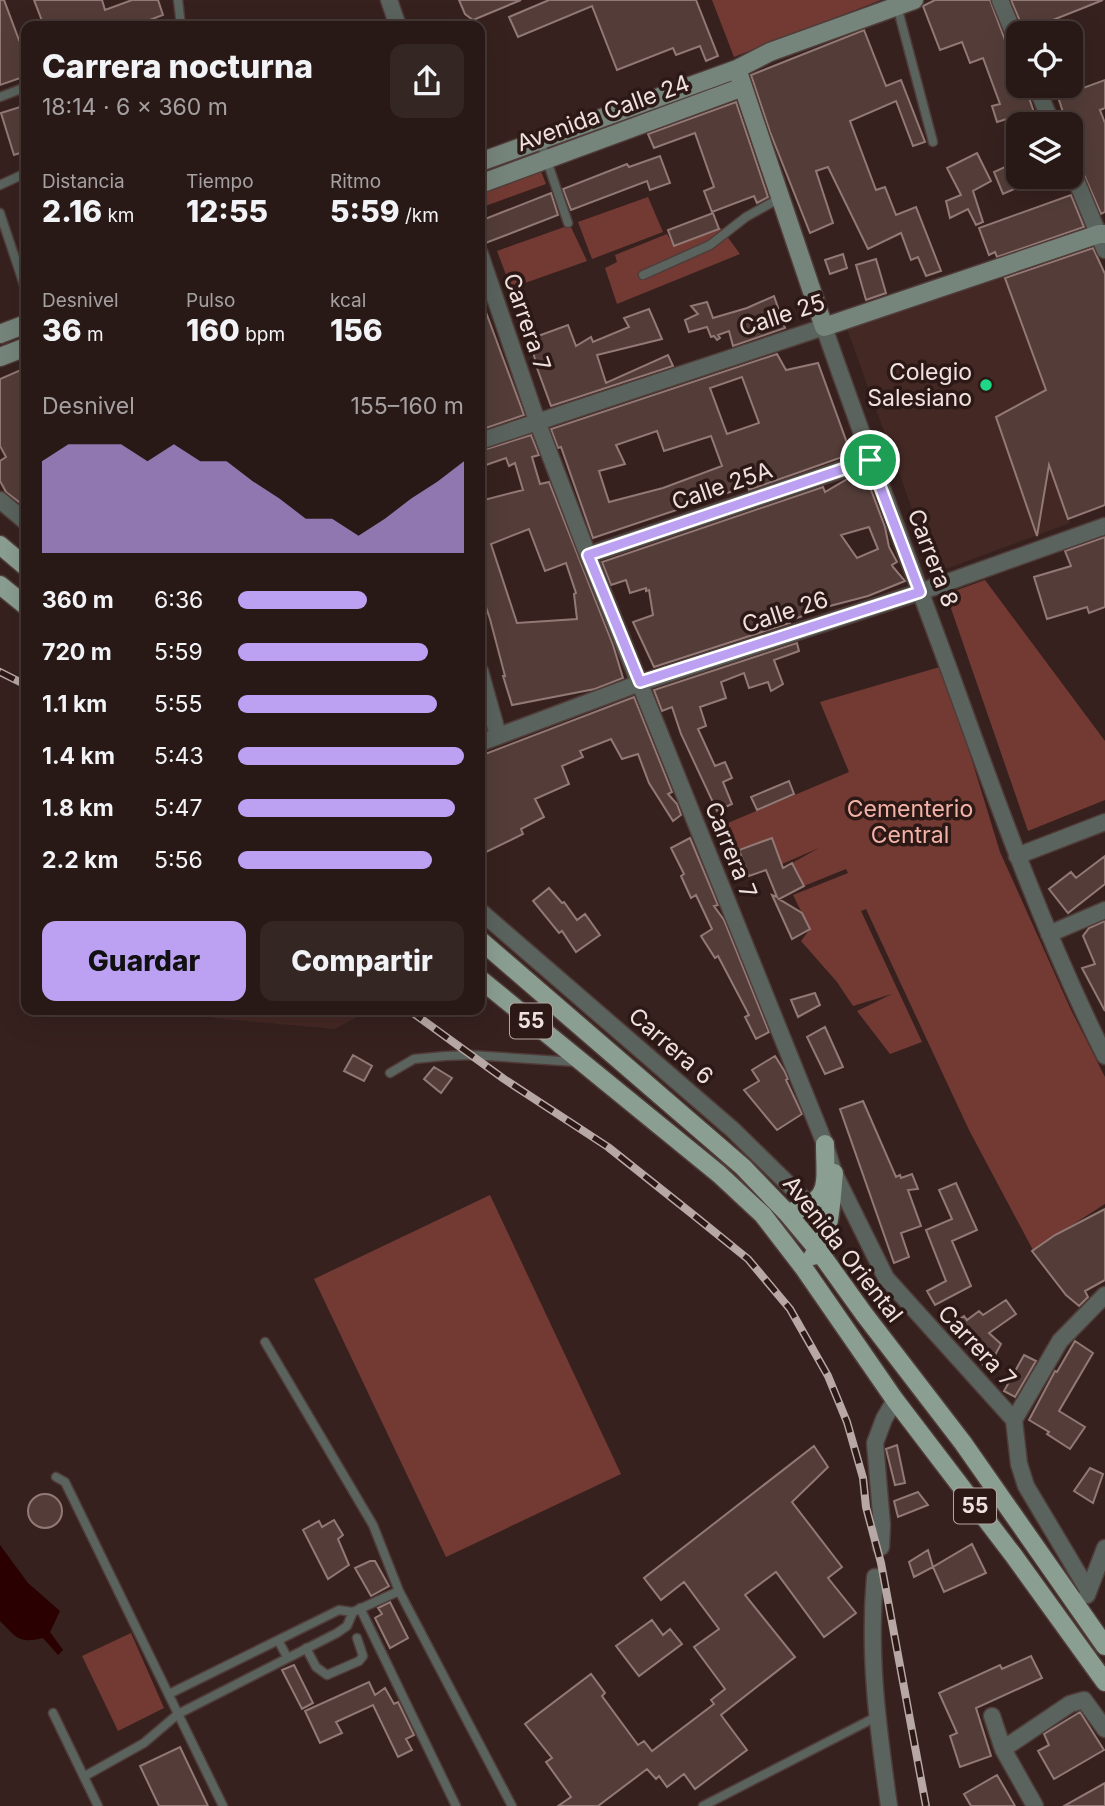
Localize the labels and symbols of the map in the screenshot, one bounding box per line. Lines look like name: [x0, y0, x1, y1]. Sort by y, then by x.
street label: Avenida Calle 24: [513, 69, 693, 157]
street label: Carrera 7: [497, 269, 557, 375]
street label: Calle 25: [735, 288, 829, 342]
place label: Colegio Salesiano: [867, 358, 972, 412]
marker: Colegio Salesiano: [978, 377, 994, 393]
pin: [840, 430, 900, 490]
street label: Calle 25A: [668, 456, 776, 516]
street label: Carrera 8: [902, 505, 964, 611]
street label: Calle 26: [738, 585, 832, 639]
park label: Cementerio Central: [847, 795, 973, 849]
street label: Carrera 7: [699, 798, 763, 902]
street label: Carrera 6: [623, 1002, 719, 1090]
road number: 55: [510, 1004, 552, 1038]
street label: Avenida Oriental: [777, 1170, 909, 1328]
street label: Carrera 7: [932, 1299, 1022, 1393]
road number: 55: [954, 1488, 996, 1524]

